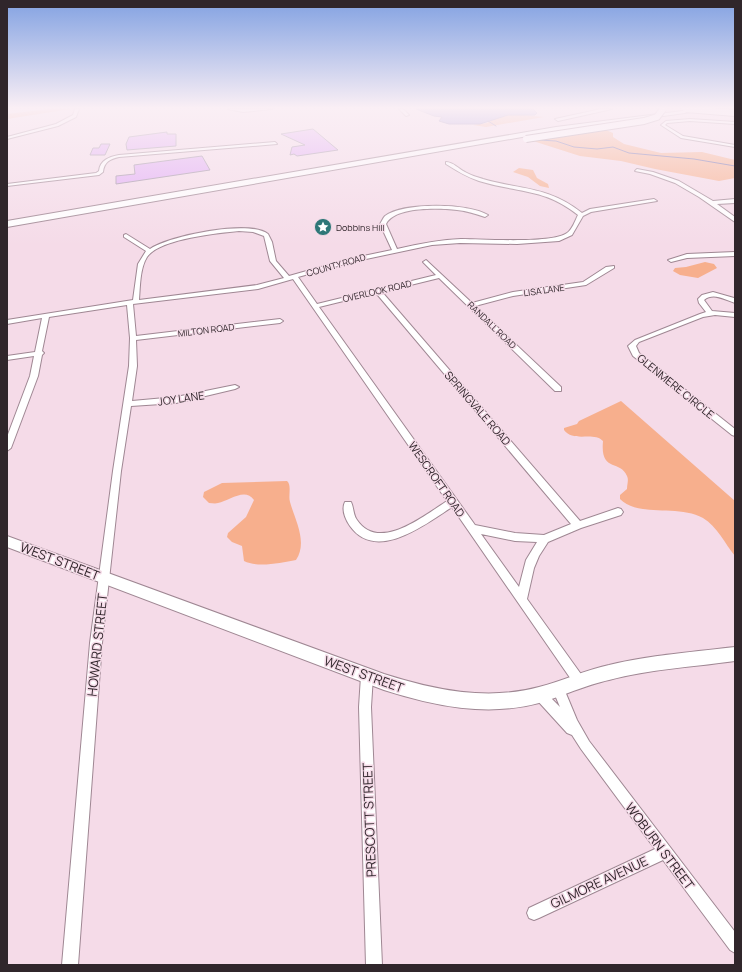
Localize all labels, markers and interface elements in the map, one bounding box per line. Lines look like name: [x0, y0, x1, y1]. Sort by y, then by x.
place icon: Dobbins Hill: [313, 217, 333, 237]
place label: Dobbins Hill: [336, 221, 384, 234]
street label: COUNTY ROAD: [305, 250, 367, 280]
street label: OVERLOOK ROAD: [341, 277, 413, 305]
street label: LISA LANE: [523, 281, 565, 299]
street label: RANDALL ROAD: [465, 298, 519, 352]
street label: MILTON ROAD: [177, 320, 235, 340]
street label: GLENMERE CIRCLE: [634, 350, 718, 422]
street label: SPRINGVALE ROAD: [442, 368, 514, 448]
street label: JOY LANE: [157, 387, 205, 409]
street label: WESCROFT ROAD: [405, 438, 469, 520]
street label: WEST STREET: [18, 538, 103, 584]
street label: HOWARD STREET: [83, 592, 111, 697]
street label: WEST STREET: [322, 651, 407, 697]
street label: PRESCOTT STREET: [358, 762, 380, 878]
street label: WOBURN STREET: [621, 799, 699, 893]
street label: GILMORE AVENUE: [547, 852, 651, 912]

